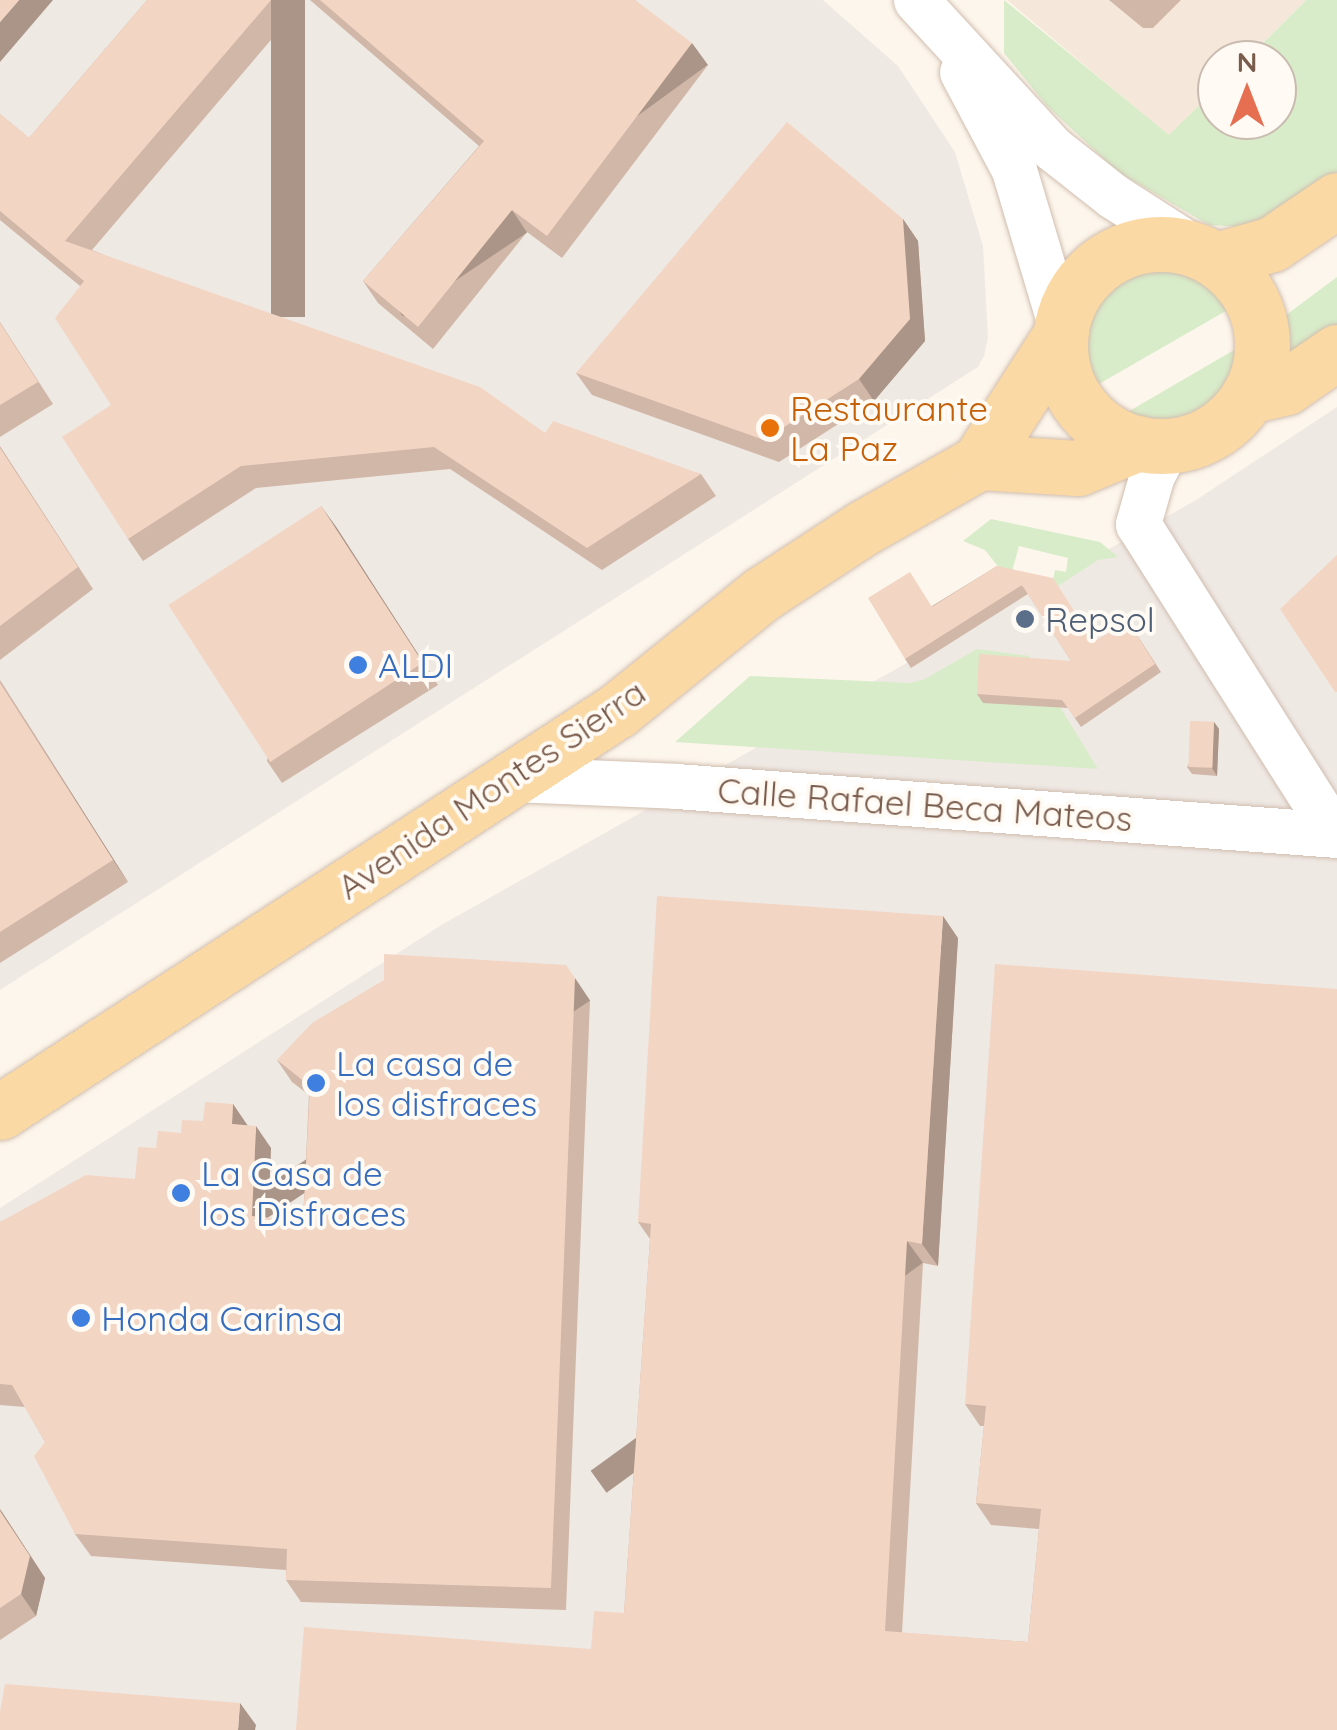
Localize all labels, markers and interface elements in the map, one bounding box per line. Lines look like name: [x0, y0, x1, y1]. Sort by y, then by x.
north arrow: [1197, 40, 1297, 140]
text: N: [1237, 44, 1257, 79]
place label: Restaurante La Paz: [790, 387, 988, 469]
marker: Restaurante La Paz: [759, 417, 781, 439]
place label: Repsol: [1045, 598, 1155, 640]
marker: Repsol: [1014, 608, 1036, 630]
place label: ALDI: [378, 644, 453, 686]
marker: ALDI: [347, 654, 369, 676]
street label: Avenida Montes Sierra: [329, 670, 653, 908]
street label: Calle Rafael Beca Mateos: [716, 769, 1134, 839]
place label: La casa de los disfraces: [336, 1042, 537, 1124]
marker: La casa de los disfraces: [305, 1072, 327, 1094]
place label: La Casa de los Disfraces: [201, 1152, 406, 1234]
marker: La Casa de los Disfraces: [170, 1182, 192, 1204]
place label: Honda Carinsa: [101, 1297, 343, 1339]
marker: Honda Carinsa: [70, 1307, 92, 1329]

